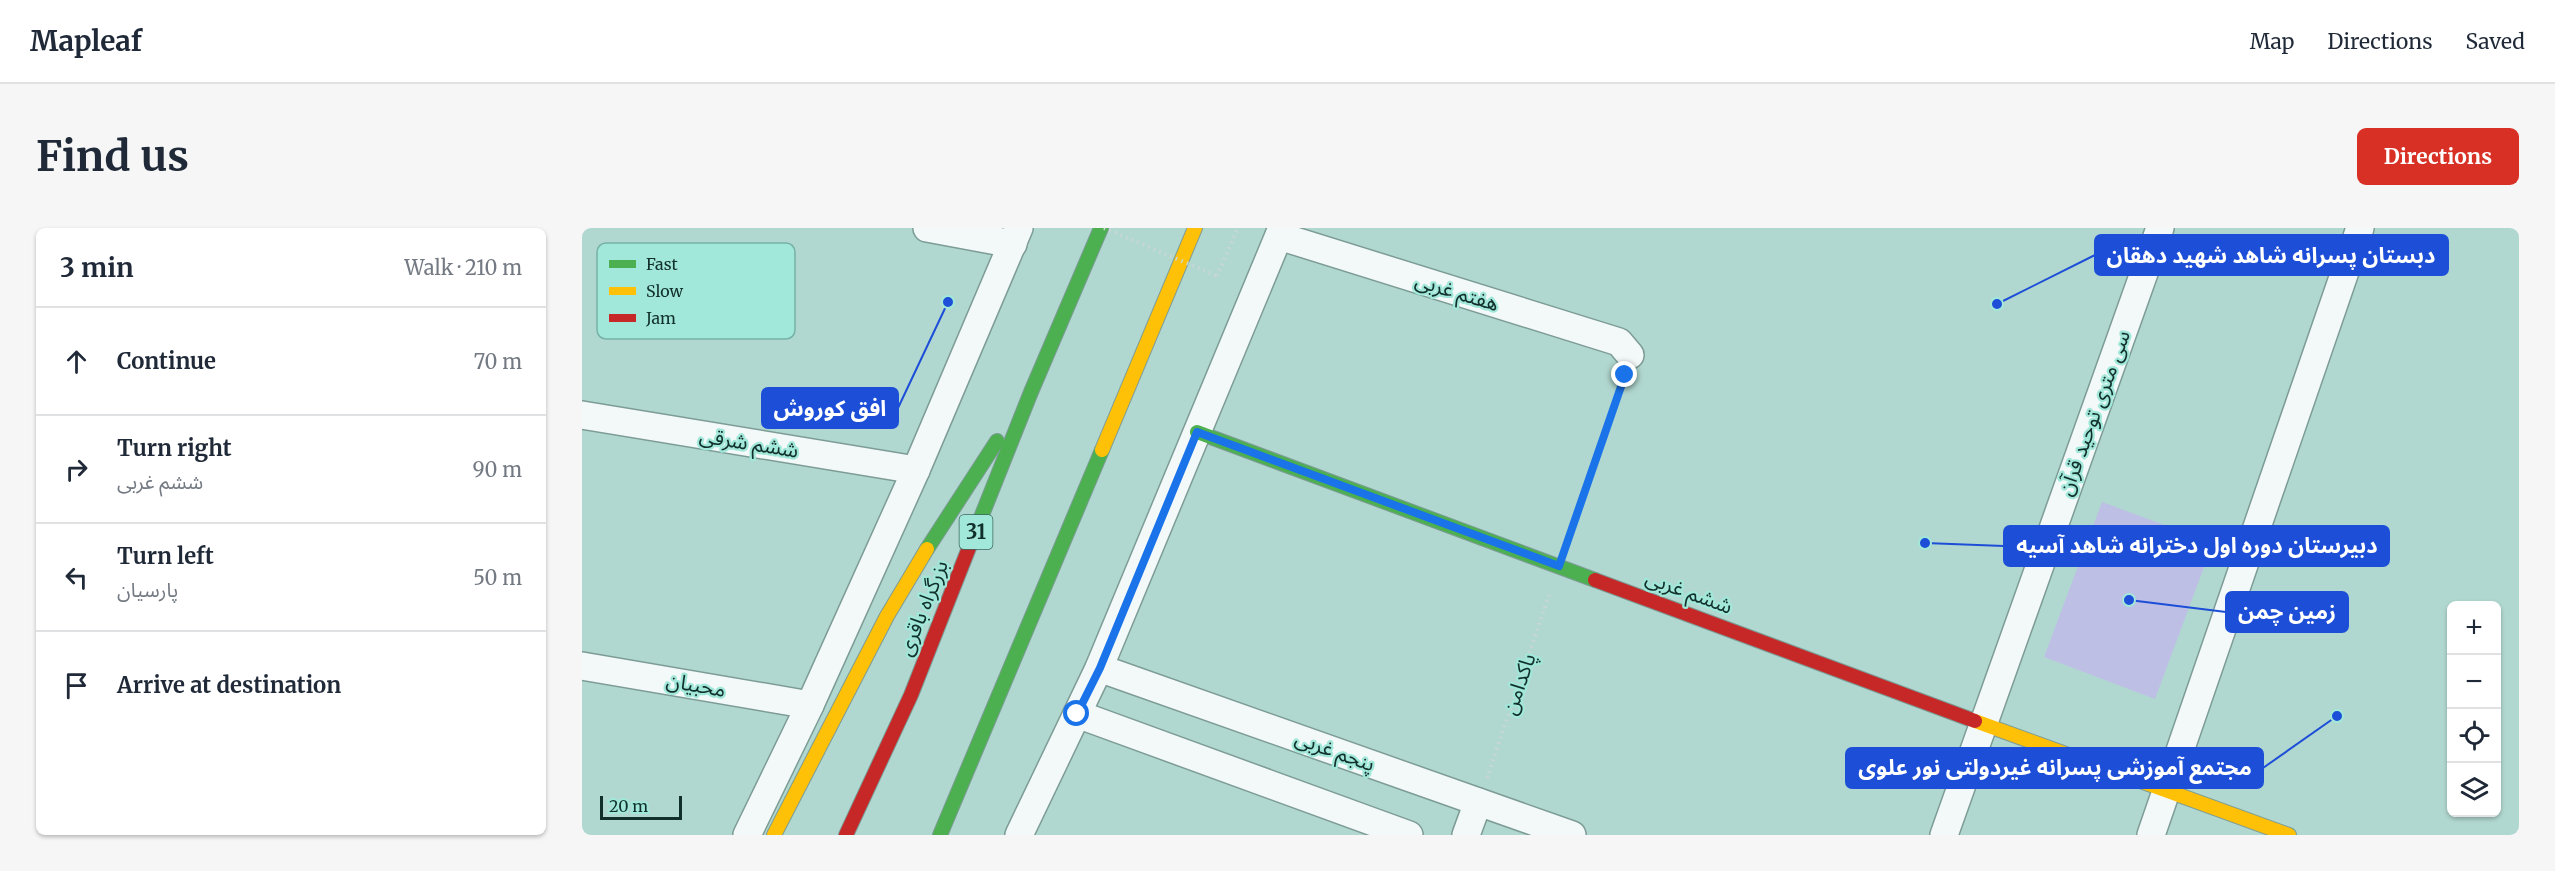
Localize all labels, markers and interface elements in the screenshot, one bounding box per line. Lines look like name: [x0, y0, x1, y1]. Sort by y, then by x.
text: Mapleaf: [30, 23, 142, 59]
text: Map: [2250, 28, 2294, 55]
text: Directions: [2327, 28, 2432, 55]
text: Saved: [2465, 28, 2525, 55]
button: Directions: [2357, 128, 2519, 185]
text: Find us: [36, 130, 189, 182]
callout: دبستان پسرانه شاهد شهید دهقان: [2095, 235, 2448, 275]
text: دبستان پسرانه شاهد شهید دهقان: [2107, 241, 2435, 270]
legend: [597, 243, 795, 339]
text: 3 min: [60, 251, 134, 284]
text: Fast: [646, 254, 679, 274]
text: Walk · 210 m: [405, 255, 522, 280]
street label: هفتم غربی: [1411, 266, 1502, 319]
text: Slow: [646, 281, 684, 301]
text: Jam: [645, 308, 676, 328]
street label: سی متری توحید قرآن: [2051, 326, 2136, 499]
icon: ahead: [60, 345, 93, 378]
text: Continue: [117, 347, 216, 375]
text: 70 m: [474, 349, 522, 374]
route end: [1611, 361, 1637, 387]
callout: افق کوروش: [762, 388, 898, 428]
text: افق کوروش: [774, 394, 886, 422]
street label: ششم شرقی: [697, 421, 801, 466]
text: Turn right: [117, 434, 231, 462]
icon: right: [60, 453, 93, 486]
text: 90 m: [472, 457, 522, 482]
text: ششم غربی: [117, 469, 203, 494]
road number: 31: [960, 515, 992, 549]
callout: دبیرستان دوره اول دخترانه شاهد آسیه: [2004, 526, 2389, 566]
text: دبیرستان دوره اول دخترانه شاهد آسیه: [2016, 531, 2378, 559]
text: Turn left: [117, 542, 214, 570]
street label: بزرگراه باقری: [891, 556, 954, 660]
icon: left: [60, 561, 93, 594]
street label: ششم غربی: [1641, 563, 1736, 622]
text: 50 m: [473, 565, 522, 590]
text: پارسیان: [117, 577, 178, 602]
callout: زمین چمن: [2226, 592, 2348, 632]
text: زمین چمن: [2238, 597, 2336, 626]
map controls: [2447, 601, 2501, 817]
button: +: [2447, 601, 2501, 655]
street label: پاکدامن: [1495, 649, 1542, 718]
button: −: [2447, 655, 2501, 709]
street label: محبیان: [664, 666, 728, 703]
icon: arrive: [60, 669, 93, 702]
text: Arrive at destination: [117, 671, 341, 699]
route start: [1063, 700, 1089, 726]
button: locate: [2447, 709, 2501, 763]
street label: پنجم غربی: [1291, 724, 1379, 779]
callout: مجتمع آموزشی پسرانه غیردولتی نور علوی: [1846, 748, 2263, 788]
text: مجتمع آموزشی پسرانه غیردولتی نور علوی: [1858, 753, 2252, 784]
button: layers: [2447, 763, 2501, 817]
scale bar: [600, 793, 682, 820]
text: 20 m: [609, 796, 648, 816]

